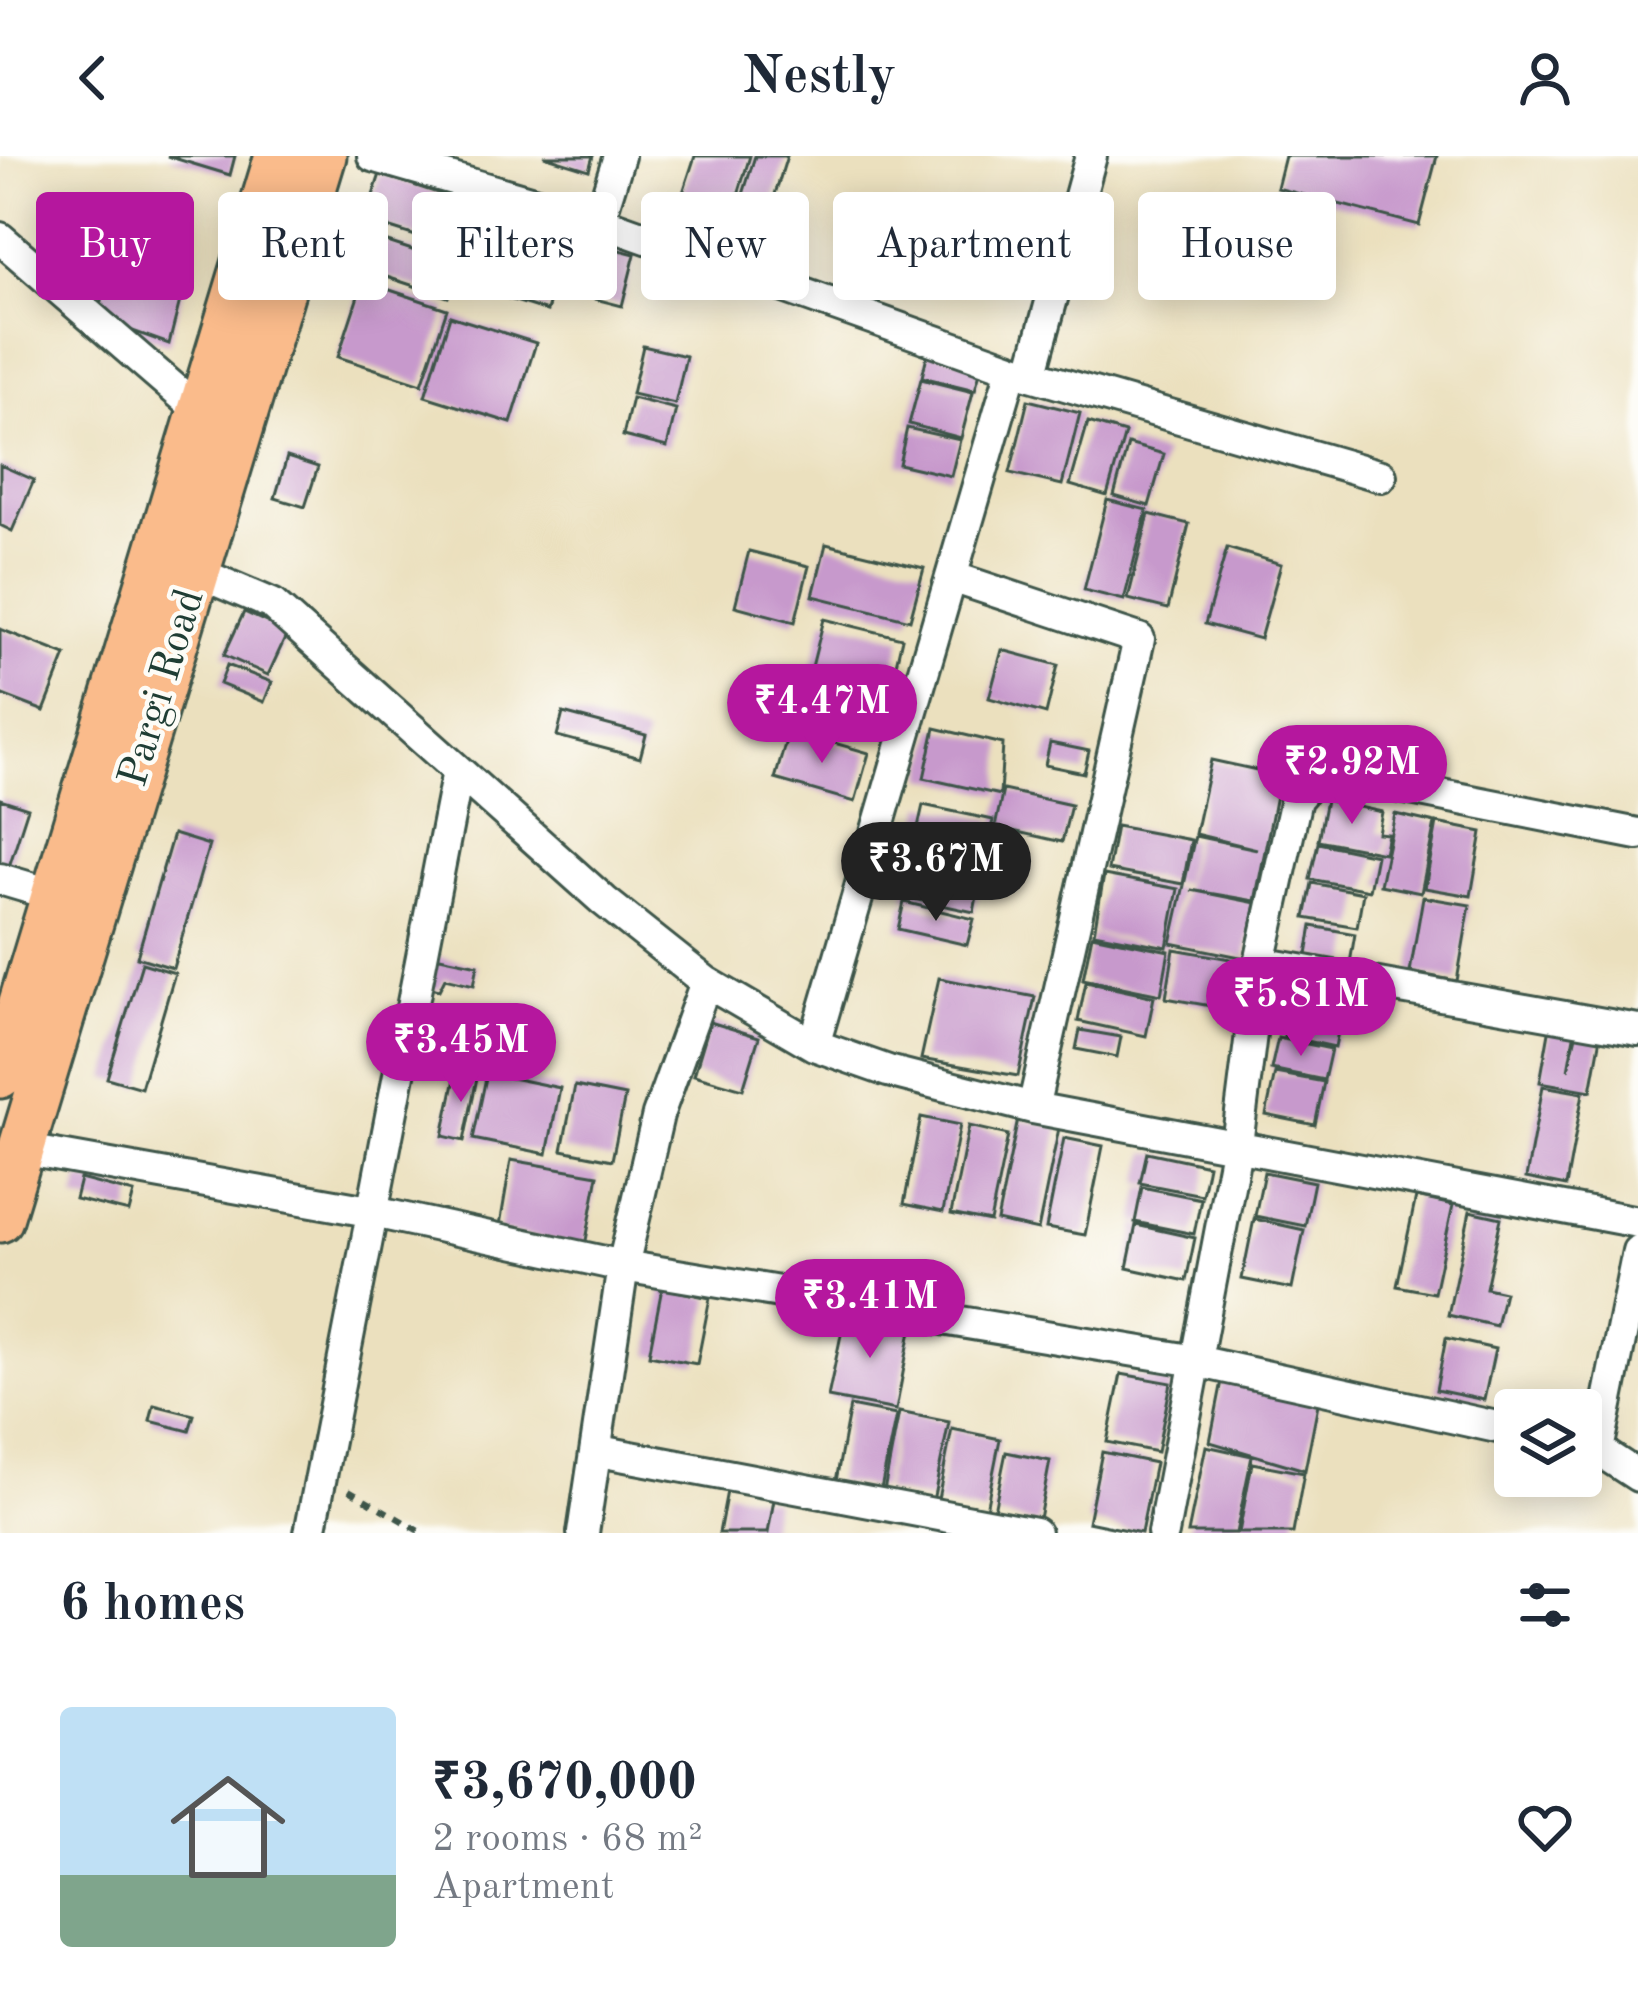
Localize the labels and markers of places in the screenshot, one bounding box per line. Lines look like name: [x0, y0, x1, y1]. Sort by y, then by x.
pin: ₹4.47M: [724, 664, 920, 766]
pin: ₹2.92M: [1254, 725, 1450, 827]
pin: ₹3.67M: [838, 822, 1034, 924]
pin: ₹5.81M: [1203, 957, 1399, 1059]
pin: ₹3.45M: [363, 1003, 559, 1105]
pin: ₹3.41M: [772, 1259, 968, 1361]

